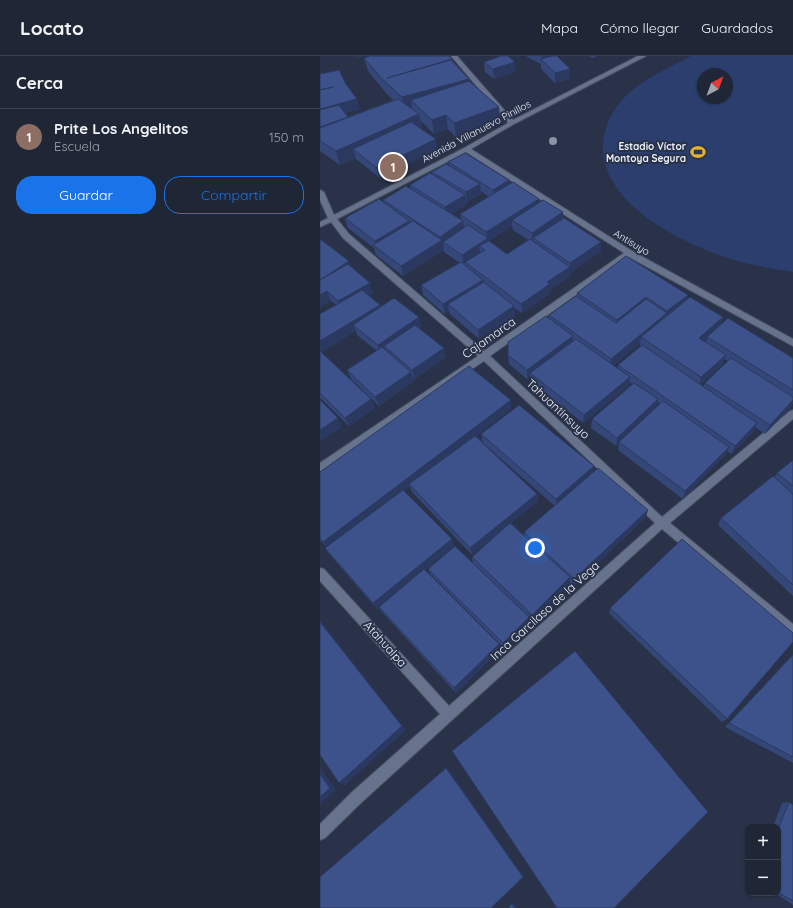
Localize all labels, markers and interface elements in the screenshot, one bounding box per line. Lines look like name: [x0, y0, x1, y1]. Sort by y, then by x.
text: Locato: [20, 16, 84, 40]
text: Mapa: [541, 19, 578, 37]
text: Cómo llegar: [600, 19, 679, 37]
text: Guardados: [701, 19, 773, 37]
north arrow: [697, 68, 733, 104]
text: Cerca: [16, 72, 63, 93]
street label: Avenida Villanuevo Pinillos: [419, 97, 533, 166]
text: Prite Los Angelitos: [54, 119, 188, 138]
text: 1: [26, 129, 32, 145]
text: 150 m: [269, 129, 304, 145]
text: Escuela: [54, 138, 100, 154]
place label: Estadio Víctor Montoya Segura: [606, 140, 687, 165]
sports icon: Estadio Víctor Montoya Segura: [689, 143, 707, 161]
pin: 1: [380, 152, 406, 182]
button: Guardar: [16, 176, 156, 214]
button: Compartir: [164, 176, 304, 214]
street label: Antisuyo: [611, 227, 652, 258]
street label: Cajamarca: [459, 314, 518, 361]
street label: Tahuantinsuyo: [524, 375, 593, 442]
your location: [525, 538, 545, 558]
street label: Inca Garcilaso de la Vega: [487, 558, 602, 664]
street label: Atahualpa: [361, 617, 410, 670]
map controls: [745, 824, 781, 896]
button: +: [745, 824, 781, 860]
button: −: [745, 860, 781, 896]

